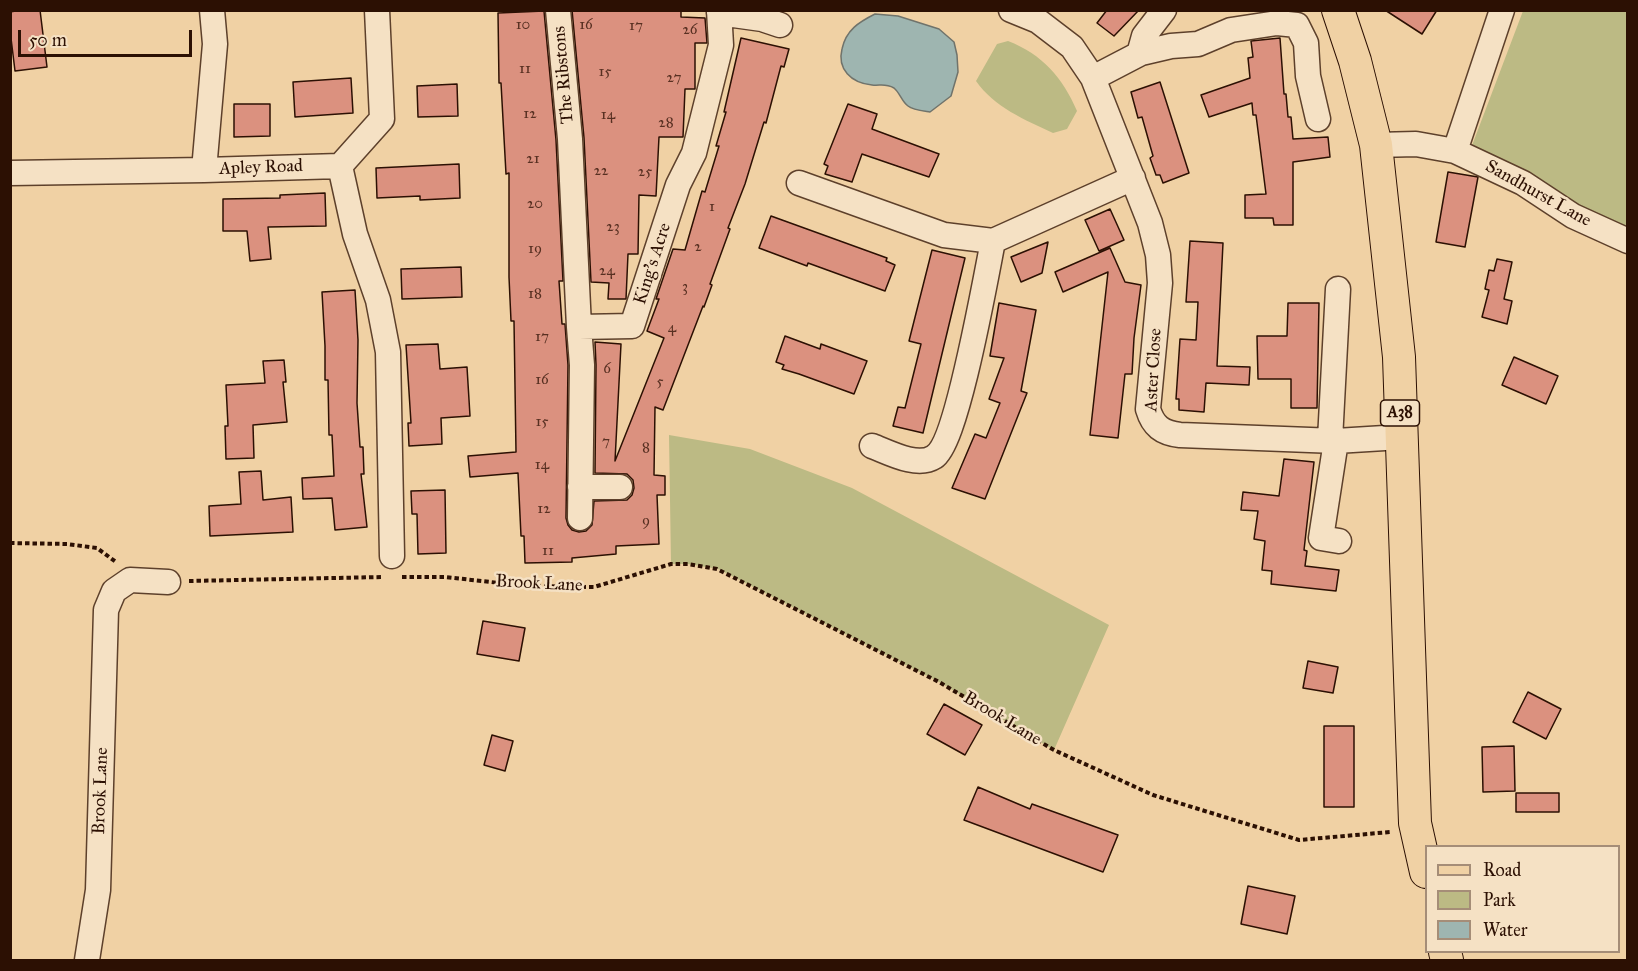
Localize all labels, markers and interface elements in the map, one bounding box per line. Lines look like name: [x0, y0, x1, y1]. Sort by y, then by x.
house number: 10: [516, 16, 530, 34]
house number: 16: [579, 16, 593, 34]
house number: 17: [629, 17, 643, 35]
scale bar: [21, 18, 195, 56]
house number: 26: [682, 21, 698, 39]
street label: The Ribstons: [549, 25, 579, 125]
text: 50 m: [29, 29, 67, 51]
house number: 11: [519, 60, 531, 78]
house number: 15: [599, 63, 611, 81]
house number: 27: [666, 69, 682, 87]
house number: 12: [523, 105, 537, 123]
house number: 14: [601, 106, 615, 124]
house number: 28: [658, 114, 674, 132]
house number: 21: [526, 150, 540, 168]
street label: Apley Road: [219, 156, 303, 180]
street label: Sandhurst Lane: [1481, 156, 1595, 232]
house number: 22: [594, 162, 608, 180]
house number: 25: [638, 163, 652, 181]
house number: 20: [527, 195, 543, 213]
house number: 1: [709, 198, 715, 216]
house number: 23: [606, 218, 620, 236]
street label: King's Acre: [630, 220, 676, 308]
house number: 2: [694, 238, 702, 256]
house number: 19: [528, 240, 542, 258]
house number: 24: [599, 262, 615, 280]
house number: 3: [682, 278, 688, 296]
house number: 18: [528, 285, 542, 303]
house number: 4: [668, 319, 676, 337]
house number: 17: [535, 328, 549, 346]
street label: Aster Close: [1141, 328, 1167, 412]
house number: 6: [603, 360, 611, 378]
house number: 16: [535, 371, 549, 389]
house number: 5: [657, 373, 663, 391]
road number: A38: [1380, 400, 1420, 426]
house number: 15: [536, 413, 548, 431]
house number: 7: [602, 433, 610, 451]
house number: 8: [642, 439, 650, 457]
house number: 14: [535, 456, 549, 474]
house number: 12: [537, 500, 551, 518]
house number: 9: [642, 512, 650, 530]
house number: 11: [542, 542, 554, 560]
street label: Brook Lane: [495, 571, 583, 597]
street label: Brook Lane: [959, 687, 1045, 751]
street label: Brook Lane: [89, 747, 113, 835]
legend: [1425, 845, 1620, 953]
text: Road: [1483, 859, 1521, 881]
text: Park: [1483, 889, 1516, 911]
text: Water: [1483, 919, 1527, 941]

